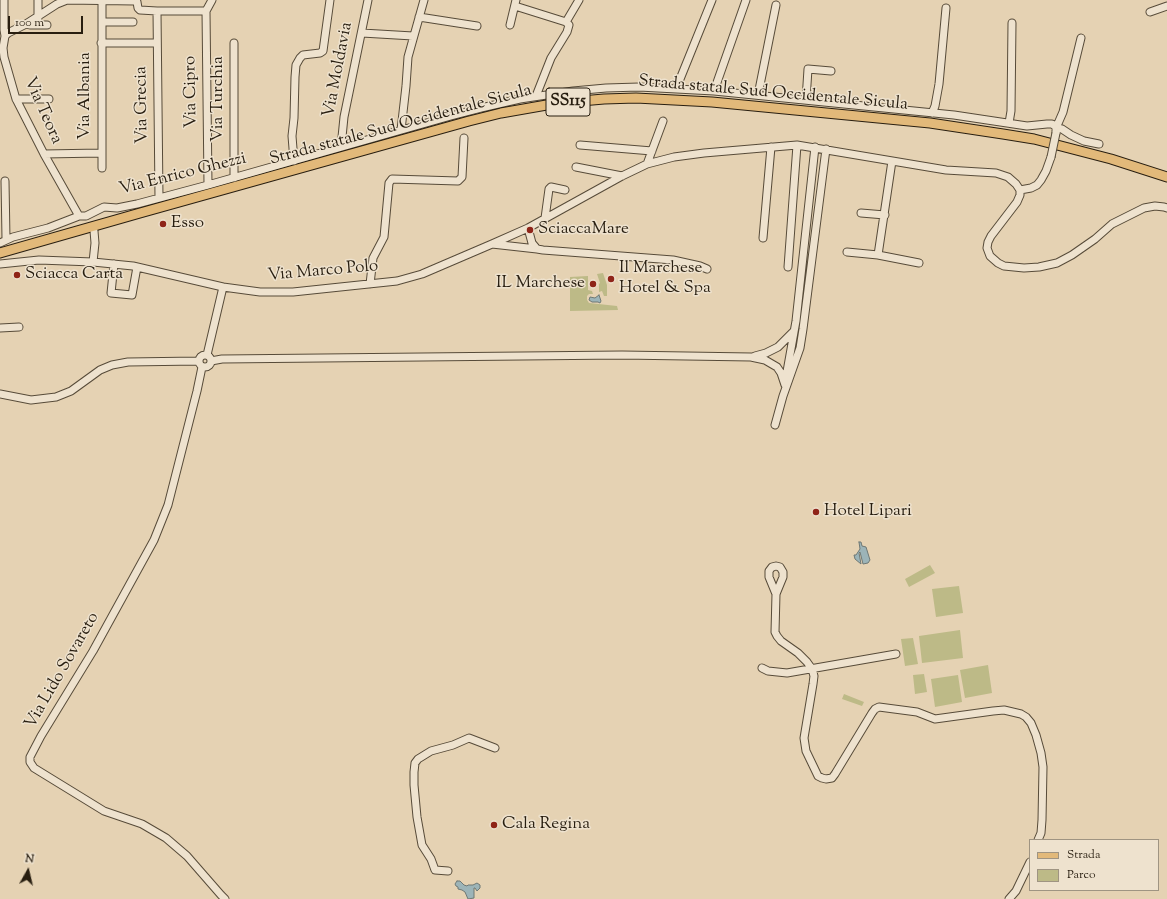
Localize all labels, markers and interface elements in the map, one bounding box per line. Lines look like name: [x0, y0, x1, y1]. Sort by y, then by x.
scale bar: [10, 8, 85, 34]
text: 100 m: [15, 14, 44, 32]
street label: Via Moldavia: [320, 20, 358, 120]
street label: Via Albania: [76, 52, 96, 140]
street label: Via Cipro: [181, 56, 203, 128]
street label: Via Turchia: [209, 56, 229, 142]
street label: Via Grecia: [132, 66, 154, 144]
street label: Strada statale Sud Occidentale Sicula: [637, 72, 909, 116]
street label: Via Teora: [18, 74, 66, 148]
street label: Strada statale Sud Occidentale Sicula: [268, 81, 534, 171]
road number: SS115: [546, 88, 590, 116]
street label: Via Enrico Ghezzi: [117, 149, 249, 201]
place label: Esso: [171, 214, 204, 234]
marker: Esso: [158, 219, 168, 229]
place label: SciaccaMare: [538, 220, 629, 240]
marker: SciaccaMare: [525, 225, 535, 235]
street label: Via Marco Polo: [267, 257, 379, 287]
place label: Il Marchese Hotel & Spa: [619, 259, 711, 299]
place label: Sciacca Carta: [25, 265, 123, 285]
marker: Sciacca Carta: [12, 270, 22, 280]
place label: IL Marchese: [496, 274, 585, 294]
marker: Il Marchese Hotel & Spa: [606, 274, 616, 284]
marker: IL Marchese: [588, 279, 598, 289]
place label: Hotel Lipari: [824, 502, 912, 522]
marker: Hotel Lipari: [811, 507, 821, 517]
street label: Via Lido Sovareto: [21, 609, 105, 733]
place label: Cala Regina: [502, 815, 590, 835]
marker: Cala Regina: [489, 820, 499, 830]
legend: [1029, 839, 1159, 891]
text: Strada: [1067, 846, 1100, 864]
north arrow: [8, 851, 48, 891]
text: N: [24, 851, 35, 868]
text: Parco: [1067, 866, 1095, 884]

